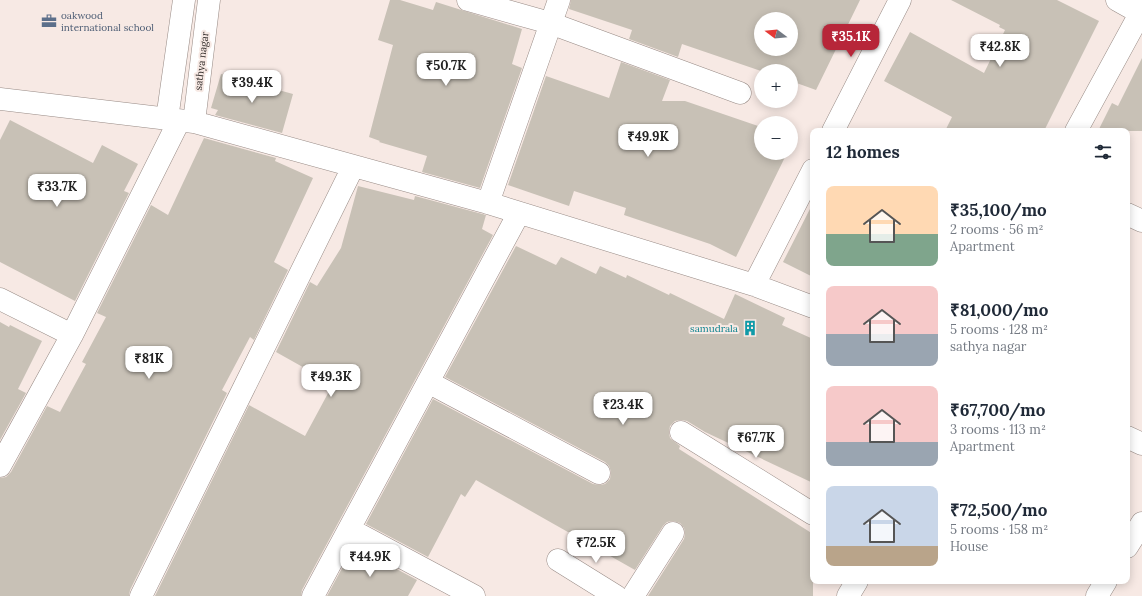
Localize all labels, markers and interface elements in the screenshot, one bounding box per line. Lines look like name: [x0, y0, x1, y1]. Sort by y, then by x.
place label: oakwood international school: [61, 9, 154, 34]
office icon: oakwood international school: [40, 12, 58, 30]
north arrow: [754, 12, 798, 56]
map controls: [754, 12, 798, 160]
pin: ₹35.1K: [818, 24, 884, 58]
text: ₹35.1K: [831, 28, 871, 45]
street label: sathya nagar: [191, 30, 212, 91]
pin: ₹42.8K: [967, 34, 1033, 68]
text: ₹42.8K: [979, 38, 1021, 55]
pin: ₹50.7K: [413, 53, 479, 87]
text: ₹50.7K: [426, 57, 466, 74]
button: +: [754, 64, 798, 108]
pin: ₹39.4K: [219, 70, 285, 104]
text: ₹39.4K: [231, 74, 273, 91]
button: −: [754, 116, 798, 160]
pin: ₹49.9K: [615, 124, 681, 158]
text: ₹49.9K: [627, 128, 669, 145]
text: 12 homes: [826, 141, 900, 163]
icon: filters: [1092, 141, 1114, 163]
pin: ₹33.7K: [24, 174, 90, 208]
text: ₹33.7K: [37, 178, 77, 195]
text: ₹35,100/mo: [950, 199, 1047, 221]
icon: home: [858, 202, 906, 250]
text: 2 rooms · 56 m²: [950, 221, 1044, 238]
text: Apartment: [950, 238, 1015, 255]
text: ₹81,000/mo: [950, 299, 1048, 321]
icon: home: [858, 302, 906, 350]
building icon: samudrala: [741, 319, 759, 337]
text: 5 rooms · 128 m²: [950, 321, 1048, 338]
place label: samudrala: [690, 322, 738, 335]
text: sathya nagar: [950, 338, 1026, 355]
pin: ₹81K: [125, 346, 173, 380]
text: ₹81K: [134, 350, 164, 367]
pin: ₹49.3K: [298, 364, 364, 398]
text: ₹49.3K: [310, 368, 352, 385]
pin: ₹23.4K: [590, 392, 656, 426]
text: ₹23.4K: [602, 396, 644, 413]
text: ₹67,700/mo: [950, 399, 1045, 421]
icon: home: [858, 402, 906, 450]
text: 3 rooms · 113 m²: [950, 421, 1046, 438]
pin: ₹67.7K: [723, 425, 789, 459]
text: ₹67.7K: [737, 429, 775, 446]
text: Apartment: [950, 438, 1015, 455]
text: ₹72,500/mo: [950, 499, 1047, 521]
icon: home: [858, 502, 906, 550]
text: 5 rooms · 158 m²: [950, 521, 1048, 538]
pin: ₹72.5K: [563, 530, 629, 564]
text: ₹72.5K: [576, 534, 616, 551]
text: House: [950, 538, 988, 555]
pin: ₹44.9K: [337, 544, 403, 578]
text: ₹44.9K: [349, 548, 391, 565]

